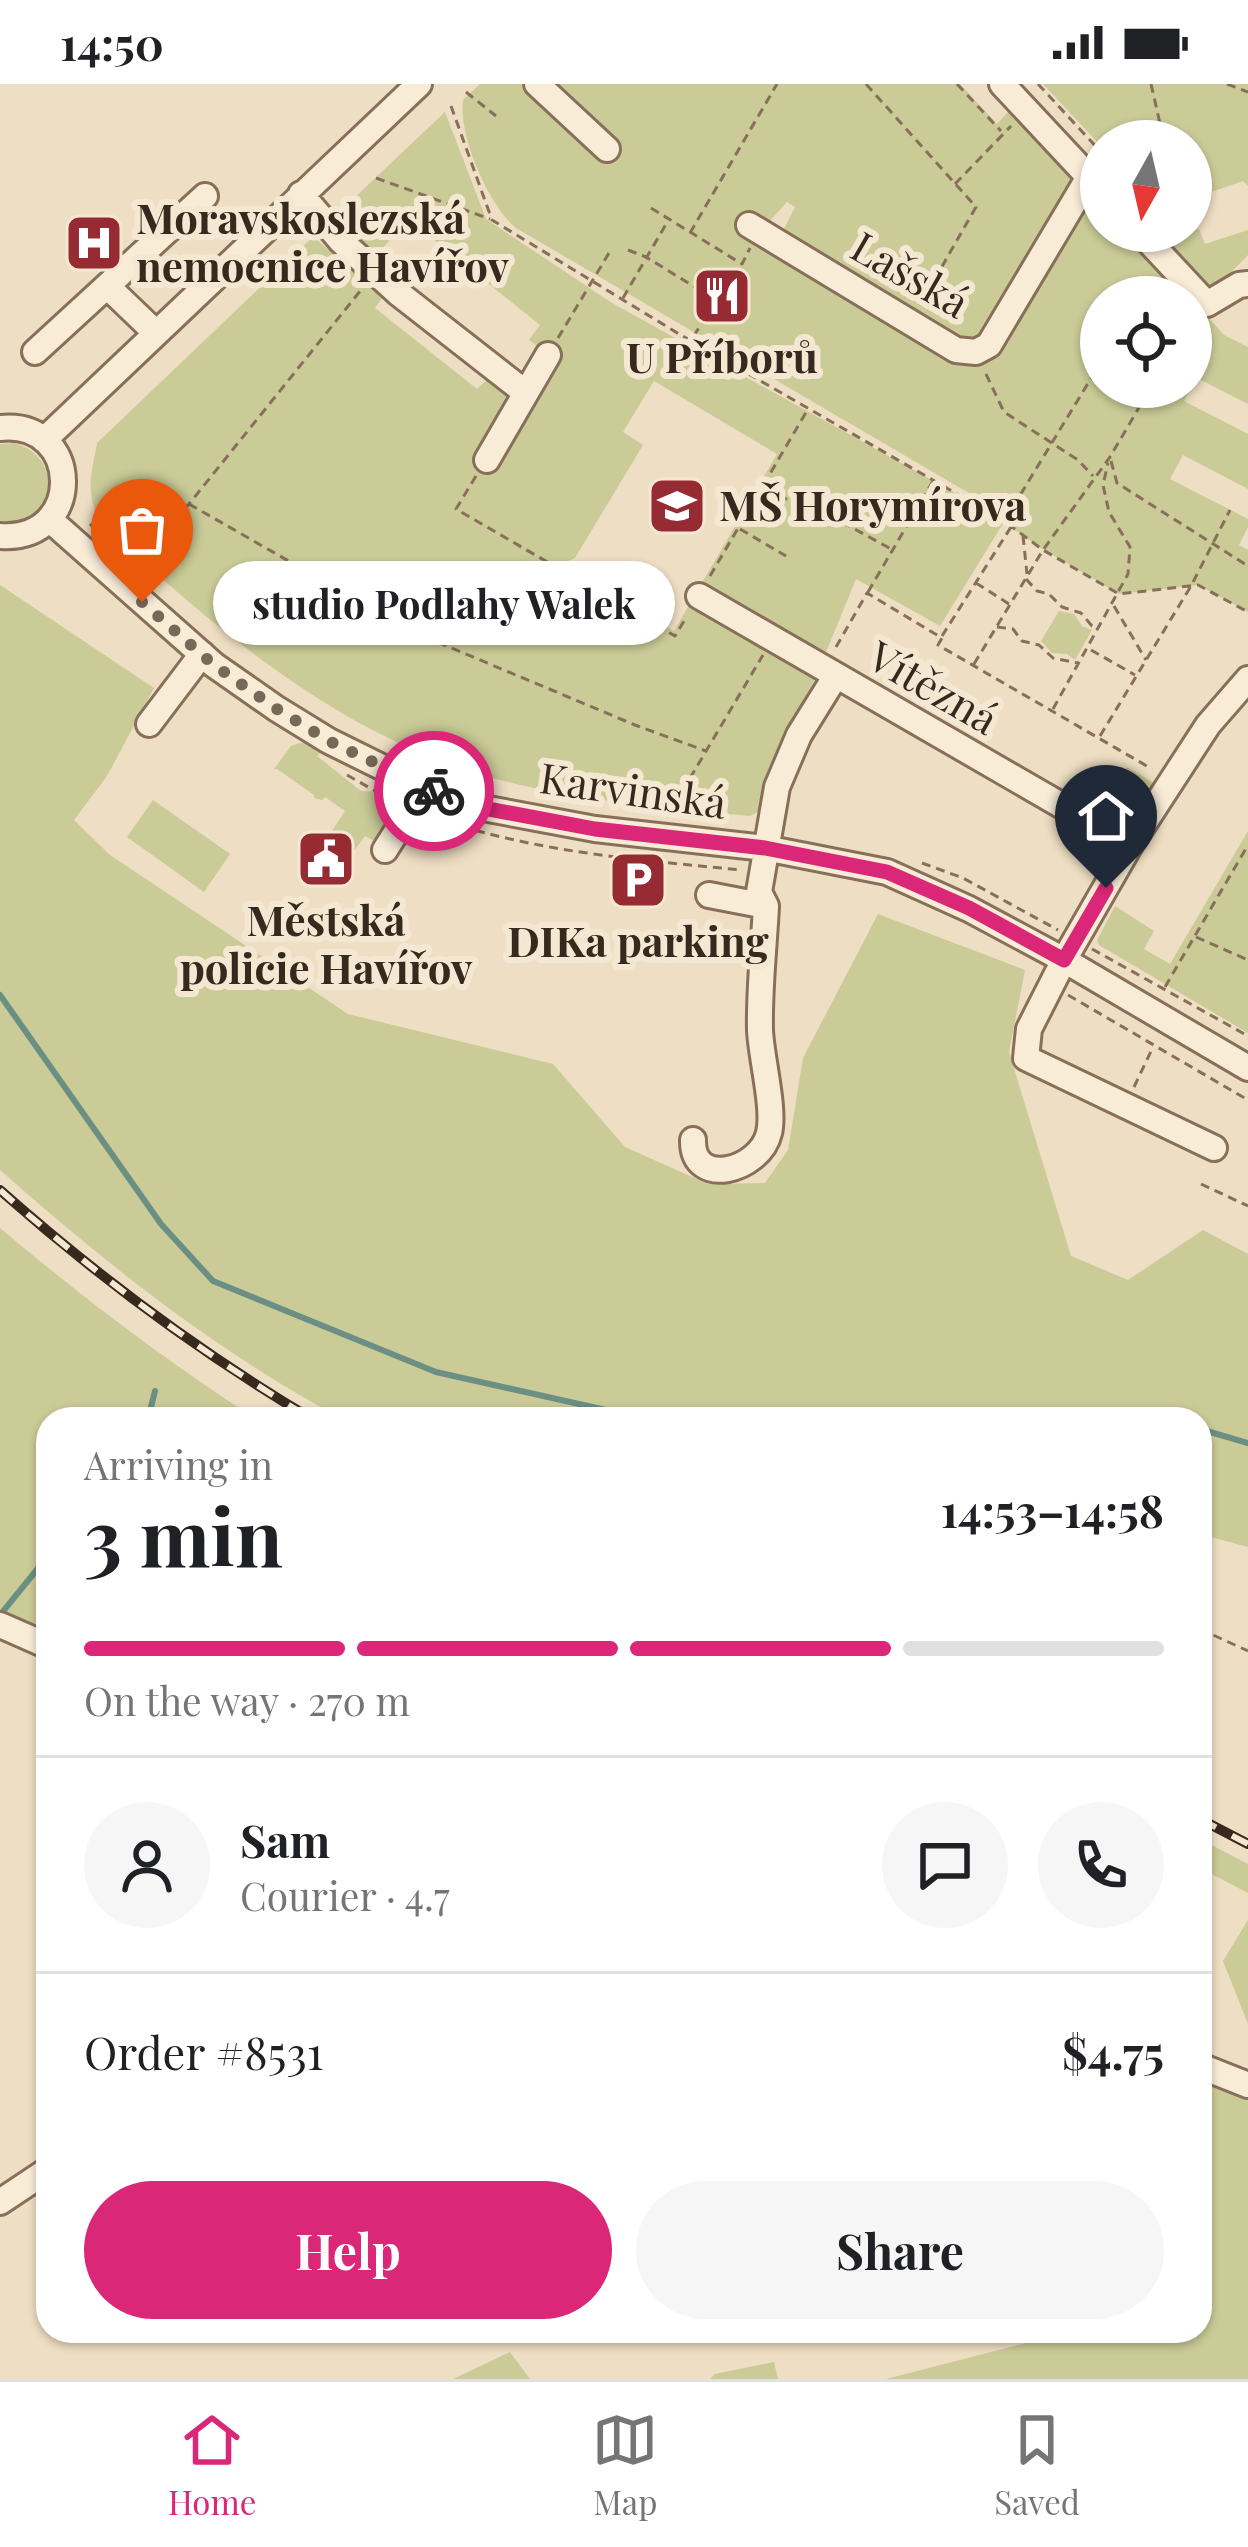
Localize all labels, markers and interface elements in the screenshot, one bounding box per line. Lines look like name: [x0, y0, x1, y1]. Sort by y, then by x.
text: 14:50: [60, 12, 164, 72]
north arrow: [1080, 120, 1212, 252]
map controls: [1080, 120, 1212, 408]
place label: Moravskoslezská nemocnice Havířov: [136, 189, 510, 293]
hospital icon: Moravskoslezská nemocnice Havířov: [63, 212, 125, 274]
street label: Lašská: [842, 217, 980, 329]
restaurant icon: U Příborů: [691, 265, 753, 327]
button: locate: [1080, 276, 1212, 408]
place label: U Příborů: [626, 328, 818, 384]
school or university icon: MŠ Horymírova: [646, 475, 708, 537]
place label: MŠ Horymírova: [719, 476, 1027, 532]
pin: [91, 479, 193, 602]
icon: bag: [109, 497, 175, 563]
callout: studio Podlahy Walek: [214, 560, 676, 644]
text: studio Podlahy Walek: [252, 577, 636, 629]
street label: Vítězná: [858, 626, 1009, 746]
courier: [374, 731, 494, 851]
street label: Karvinská: [537, 748, 730, 830]
icon: bike: [401, 758, 467, 824]
pin: [1055, 765, 1157, 888]
icon: home: [1073, 783, 1139, 849]
public building icon: Městská policie Havířov: [295, 828, 357, 890]
parking icon: DIKa parking: [607, 849, 669, 911]
place label: Městská policie Havířov: [180, 891, 473, 995]
place label: DIKa parking: [507, 912, 769, 968]
text: Arriving in: [84, 1438, 273, 1490]
text: 14:53–14:58: [941, 1479, 1164, 1539]
text: 3 min: [84, 1483, 283, 1587]
text: On the way · 270 m: [84, 1674, 410, 1726]
button: person: [84, 1802, 210, 1928]
button: chat: [882, 1802, 1008, 1928]
button: phone: [1038, 1802, 1164, 1928]
text: Sam: [240, 1809, 330, 1869]
text: Courier · 4.7: [240, 1869, 450, 1921]
text: Order #8531: [84, 2021, 323, 2081]
text: $4.75: [1062, 2021, 1164, 2081]
button: Help: [84, 2181, 612, 2319]
button: Share: [636, 2181, 1164, 2319]
tab: Home: [168, 2407, 256, 2523]
tab: Map: [592, 2407, 658, 2523]
tab: Saved: [994, 2407, 1080, 2523]

